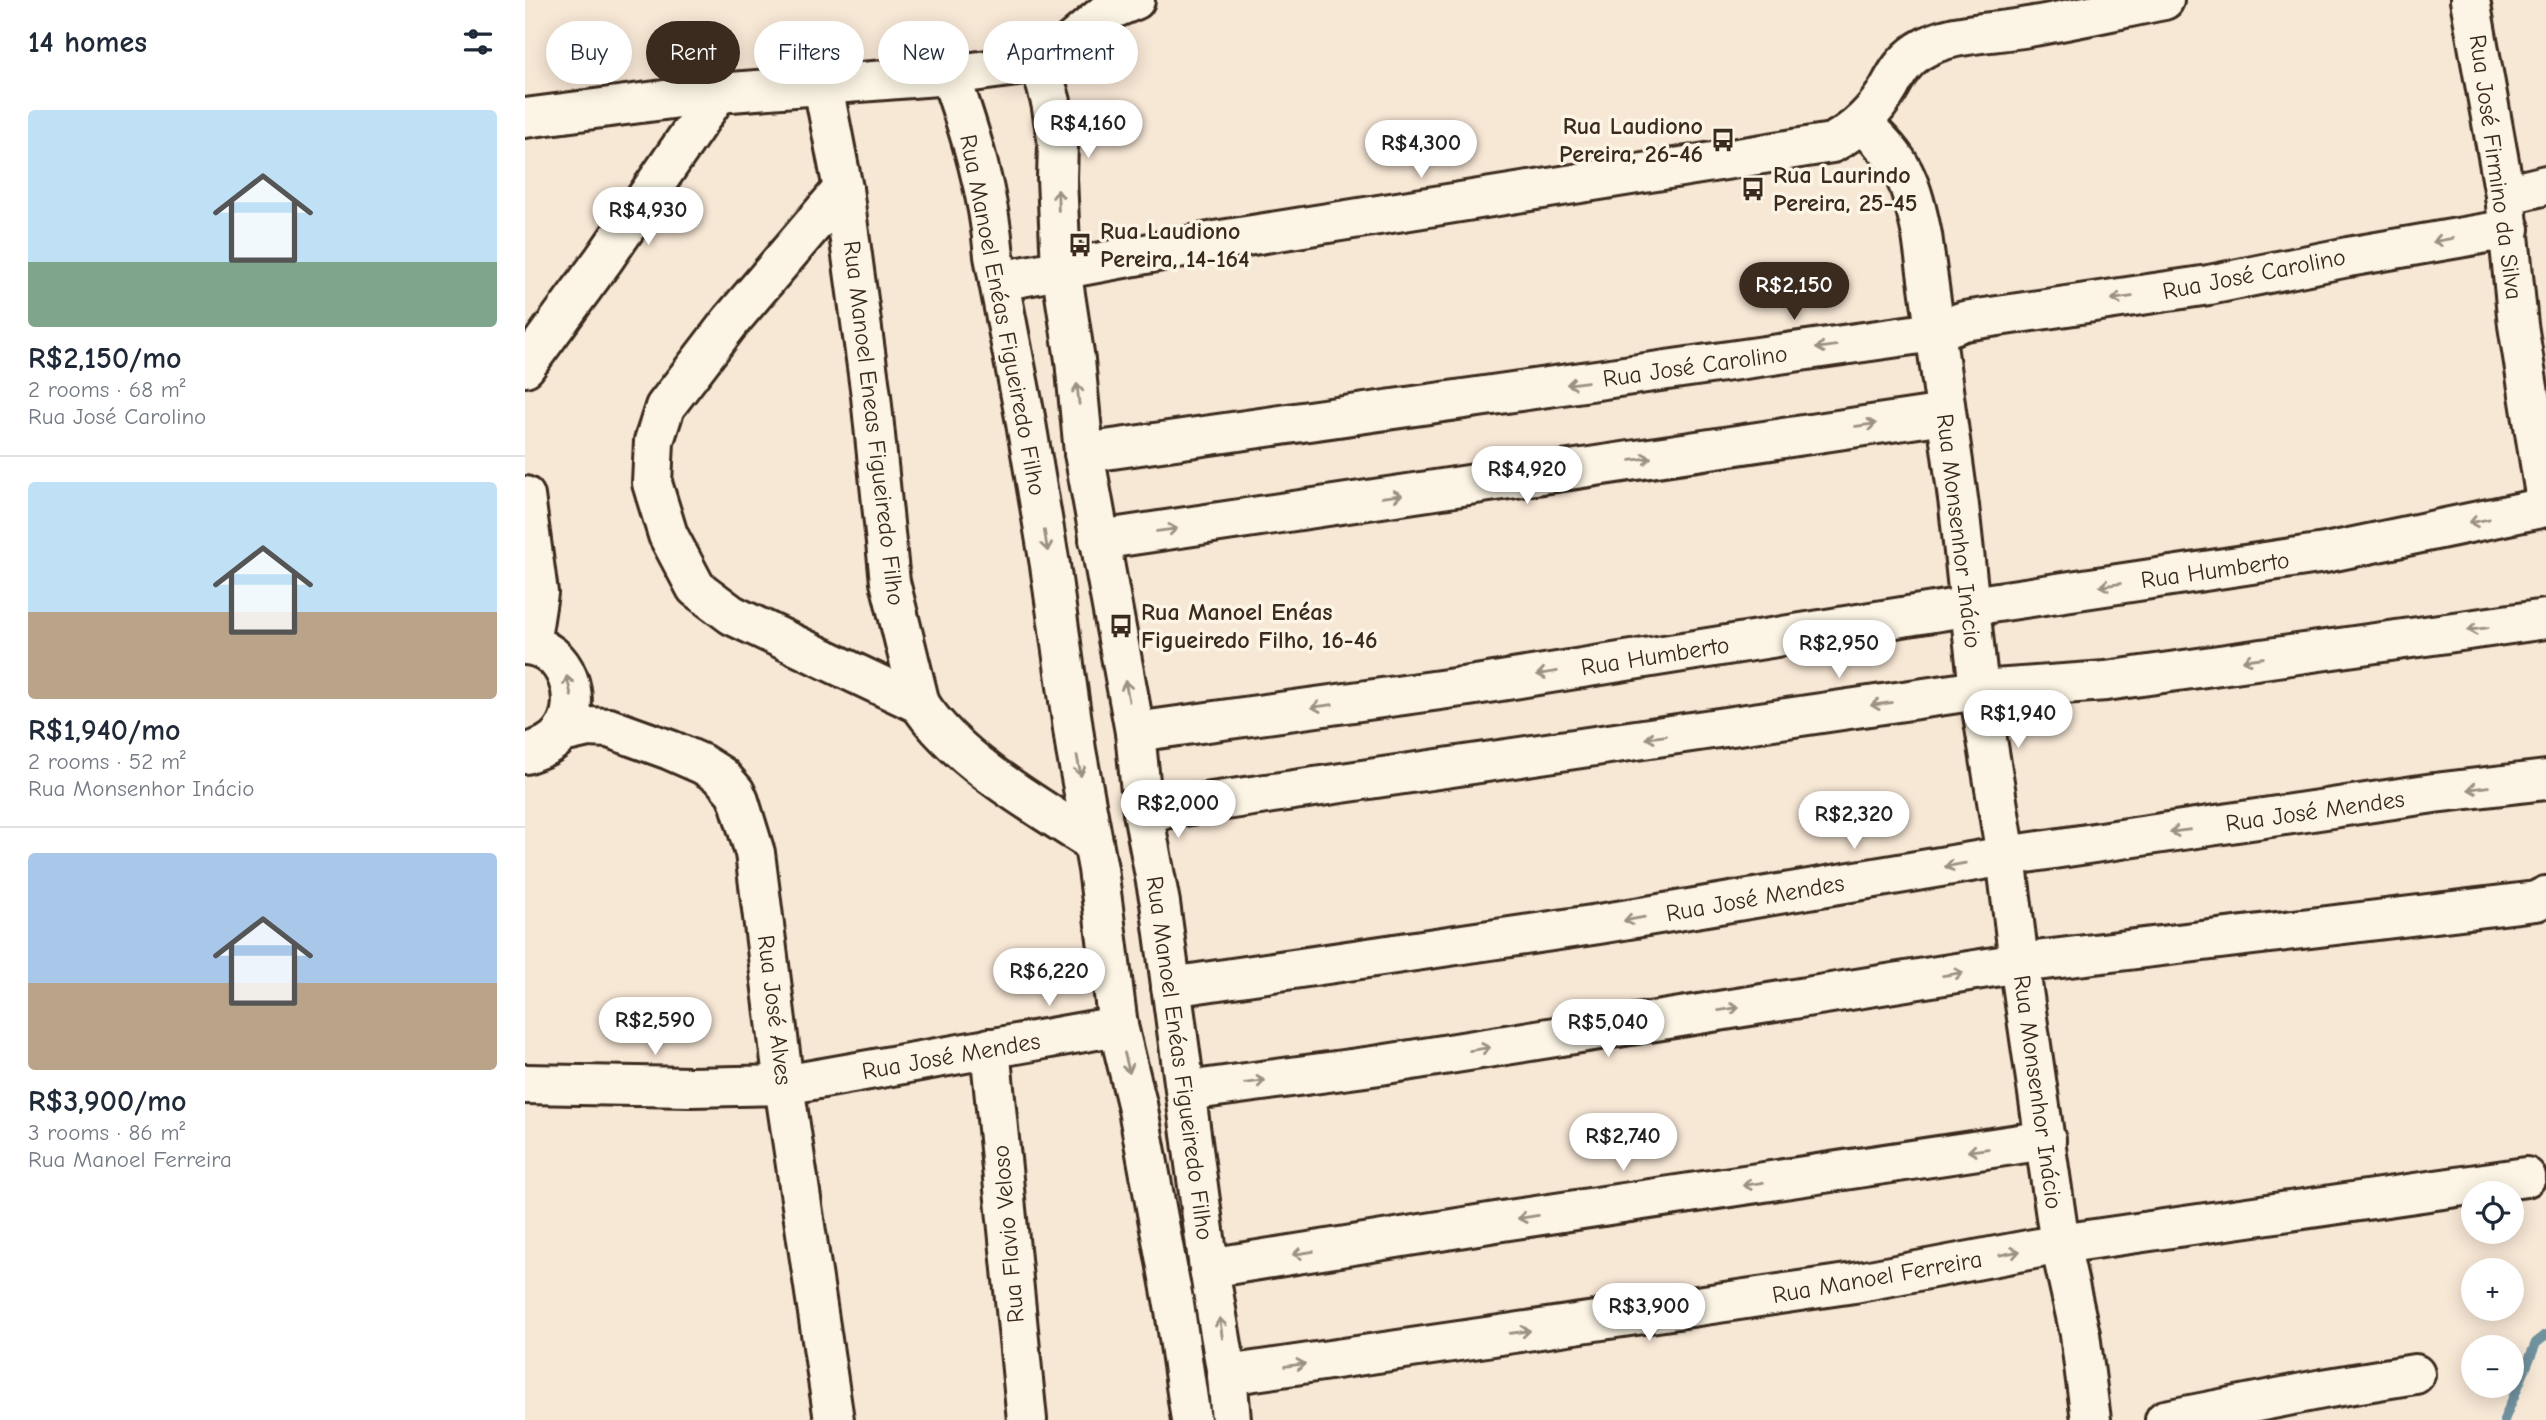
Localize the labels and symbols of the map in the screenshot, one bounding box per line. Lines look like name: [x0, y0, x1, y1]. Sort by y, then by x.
street label: Rua José Firmino da Silva: [2464, 33, 2528, 301]
pin: R$4,160: [1023, 100, 1153, 160]
place label: Rua Laudiono Pereira, 26-46: [1559, 112, 1703, 168]
pin: R$4,300: [1356, 120, 1486, 180]
bus stop icon: Rua Laudiono Pereira, 26-46: [1709, 126, 1737, 154]
street label: Rua Manoel Enéas Figueiredo Filho: [954, 132, 1052, 498]
place label: Rua Laurindo Pereira, 25-45: [1773, 161, 1917, 217]
bus stop icon: Rua Laurindo Pereira, 25-45: [1739, 175, 1767, 203]
pin: R$4,930: [583, 188, 713, 247]
one-way arrow: [1051, 189, 1065, 212]
place label: Rua Laudiono Pereira, 14-164: [1100, 217, 1249, 273]
bus stop icon: Rua Laudiono Pereira, 14-164: [1066, 231, 1094, 259]
one-way arrow: [2432, 234, 2455, 248]
street label: Rua Manoel Eneas Figueiredo Filho: [838, 239, 910, 607]
street label: Rua José Carolino: [2160, 243, 2348, 305]
pin: R$2,150: [1729, 262, 1859, 322]
one-way arrow: [2112, 291, 2134, 304]
street label: Rua José Carolino: [1601, 339, 1789, 393]
one-way arrow: [1815, 341, 1838, 354]
one-way arrow: [1566, 377, 1589, 390]
one-way arrow: [1071, 383, 1084, 406]
street label: Rua Monsenhor Inácio: [1931, 412, 1987, 650]
one-way arrow: [1854, 419, 1877, 432]
pin: R$4,920: [1462, 447, 1592, 506]
one-way arrow: [1629, 452, 1652, 465]
one-way arrow: [1380, 489, 1403, 502]
one-way arrow: [2468, 514, 2491, 528]
one-way arrow: [1155, 523, 1178, 536]
one-way arrow: [1040, 529, 1053, 552]
street label: Rua Humberto: [2139, 546, 2291, 594]
one-way arrow: [2100, 579, 2122, 592]
place label: Rua Manoel Enéas Figueiredo Filho, 16-46: [1141, 598, 1377, 654]
bus stop icon: Rua Manoel Enéas Figueiredo Filho, 16-46: [1107, 612, 1135, 640]
pin: R$2,950: [1774, 620, 1904, 680]
one-way arrow: [2468, 623, 2490, 636]
street label: Rua Humberto: [1579, 630, 1731, 682]
one-way arrow: [2242, 653, 2265, 666]
one-way arrow: [1536, 667, 1559, 680]
one-way arrow: [562, 675, 576, 698]
one-way arrow: [1120, 680, 1134, 703]
pin: R$1,940: [1953, 690, 2083, 750]
one-way arrow: [1871, 698, 1893, 711]
one-way arrow: [1311, 700, 1334, 713]
one-way arrow: [1645, 731, 1668, 744]
one-way arrow: [1073, 754, 1086, 777]
pin: R$2,000: [1113, 780, 1243, 840]
one-way arrow: [2467, 781, 2490, 794]
street label: Rua José Mendes: [2224, 785, 2406, 837]
pin: R$2,320: [1789, 792, 1919, 851]
one-way arrow: [2169, 825, 2192, 838]
one-way arrow: [1944, 859, 1967, 872]
street label: Rua José Mendes: [1664, 869, 1846, 927]
street label: Rua Manoel Enéas Figueiredo Filho: [1141, 874, 1219, 1242]
one-way arrow: [1623, 913, 1646, 926]
street label: Rua José Alves: [752, 933, 798, 1087]
pin: R$6,220: [984, 948, 1114, 1008]
one-way arrow: [1942, 967, 1964, 980]
street label: Rua Monsenhor Inácio: [2008, 973, 2068, 1211]
pin: R$2,590: [590, 998, 720, 1057]
pin: R$5,040: [1543, 1000, 1673, 1059]
one-way arrow: [1717, 1003, 1740, 1016]
street label: Rua José Mendes: [860, 1027, 1042, 1085]
one-way arrow: [1468, 1042, 1491, 1055]
one-way arrow: [1121, 1051, 1134, 1073]
one-way arrow: [1243, 1075, 1266, 1088]
pin: R$2,740: [1558, 1114, 1688, 1173]
street label: Rua Flavio Veloso: [986, 1144, 1030, 1324]
one-way arrow: [1967, 1144, 1990, 1157]
one-way arrow: [1742, 1177, 1765, 1190]
one-way arrow: [1517, 1211, 1540, 1224]
street label: Rua Manoel Ferreira: [1770, 1245, 1984, 1309]
one-way arrow: [1998, 1246, 2021, 1260]
one-way arrow: [1292, 1247, 1315, 1260]
pin: R$3,900: [1584, 1284, 1714, 1343]
one-way arrow: [1214, 1317, 1227, 1340]
one-way arrow: [1508, 1325, 1531, 1338]
one-way arrow: [1283, 1359, 1306, 1372]

